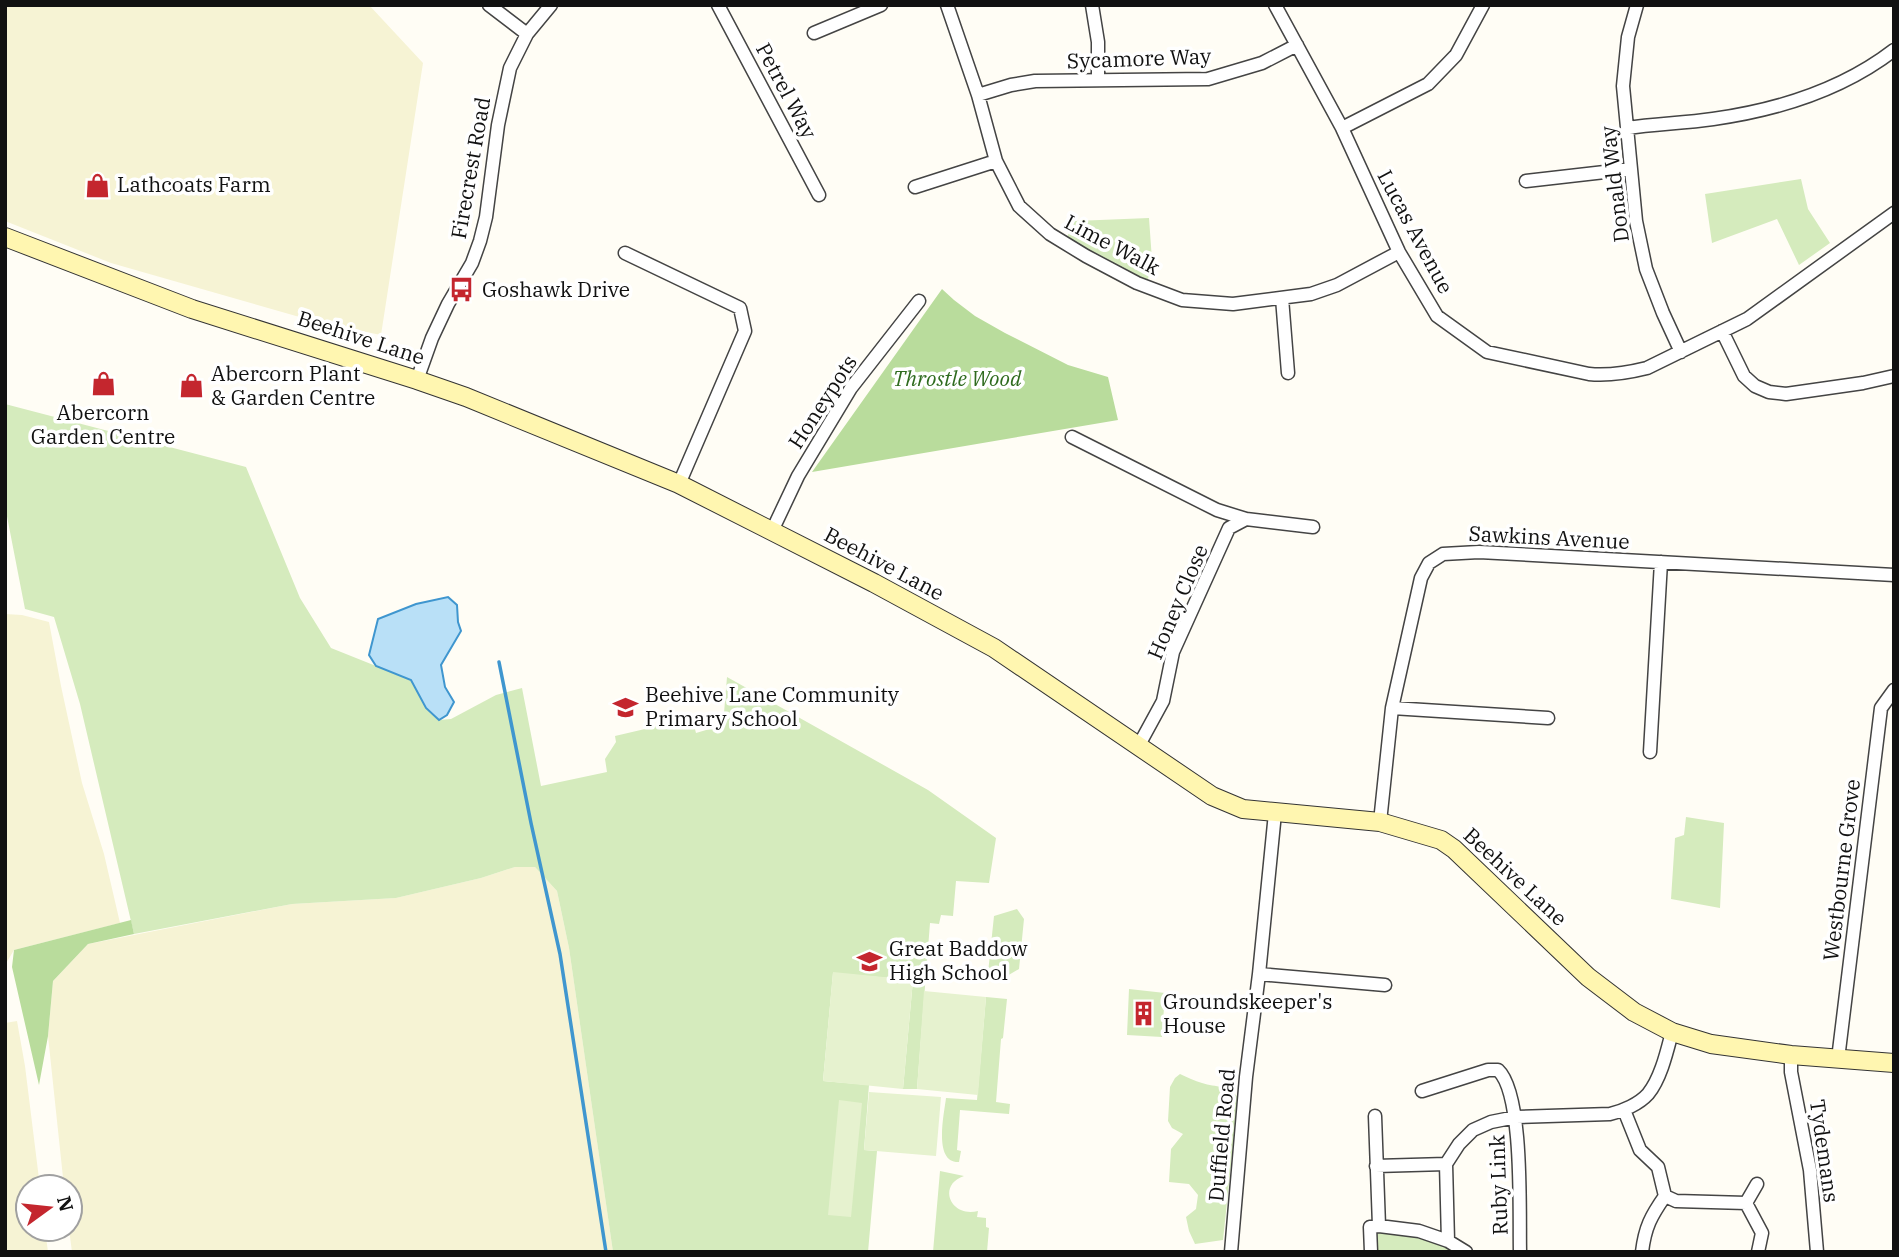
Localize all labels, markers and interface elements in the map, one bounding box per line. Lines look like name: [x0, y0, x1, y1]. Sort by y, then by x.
street label: Petrel Way: [750, 38, 824, 144]
street label: Sycamore Way: [1066, 41, 1212, 75]
street label: Firecrest Road: [444, 94, 496, 241]
street label: Donald Way: [1593, 124, 1635, 244]
street label: Lucas Avenue: [1371, 165, 1460, 298]
place label: Lathcoats Farm: [117, 170, 271, 198]
shop icon: Lathcoats Farm: [83, 171, 111, 199]
street label: Lime Walk: [1060, 207, 1166, 281]
place label: Goshawk Drive: [482, 275, 630, 303]
bus stop icon: Goshawk Drive: [448, 276, 476, 304]
street label: Beehive Lane: [294, 303, 428, 371]
street label: Honeypots: [781, 349, 863, 454]
place label: Abercorn Plant & Garden Centre: [211, 359, 375, 411]
park label: Throstle Wood: [893, 364, 1022, 392]
shop icon: Abercorn Garden Centre: [89, 370, 117, 398]
shop icon: Abercorn Plant & Garden Centre: [177, 372, 205, 400]
place label: Abercorn Garden Centre: [31, 398, 175, 450]
street label: Sawkins Avenue: [1468, 519, 1630, 555]
street label: Beehive Lane: [820, 520, 949, 606]
street label: Honey Close: [1140, 540, 1214, 663]
place label: Beehive Lane Community Primary School: [645, 680, 900, 732]
school or university icon: Beehive Lane Community Primary School: [611, 693, 639, 721]
street label: Westbourne Grove: [1816, 777, 1866, 962]
street label: Beehive Lane: [1458, 821, 1574, 932]
place label: Great Baddow High School: [889, 934, 1028, 986]
school or university icon: Great Baddow High School: [855, 947, 883, 975]
place label: Groundskeeper's House: [1163, 987, 1332, 1039]
building icon: Groundskeeper's House: [1129, 1000, 1157, 1028]
street label: Duffield Road: [1201, 1067, 1241, 1203]
street label: Tydemans: [1804, 1097, 1846, 1204]
street label: Ruby Link: [1482, 1134, 1514, 1236]
north arrow: [14, 1173, 84, 1243]
text: N: [52, 1193, 79, 1214]

